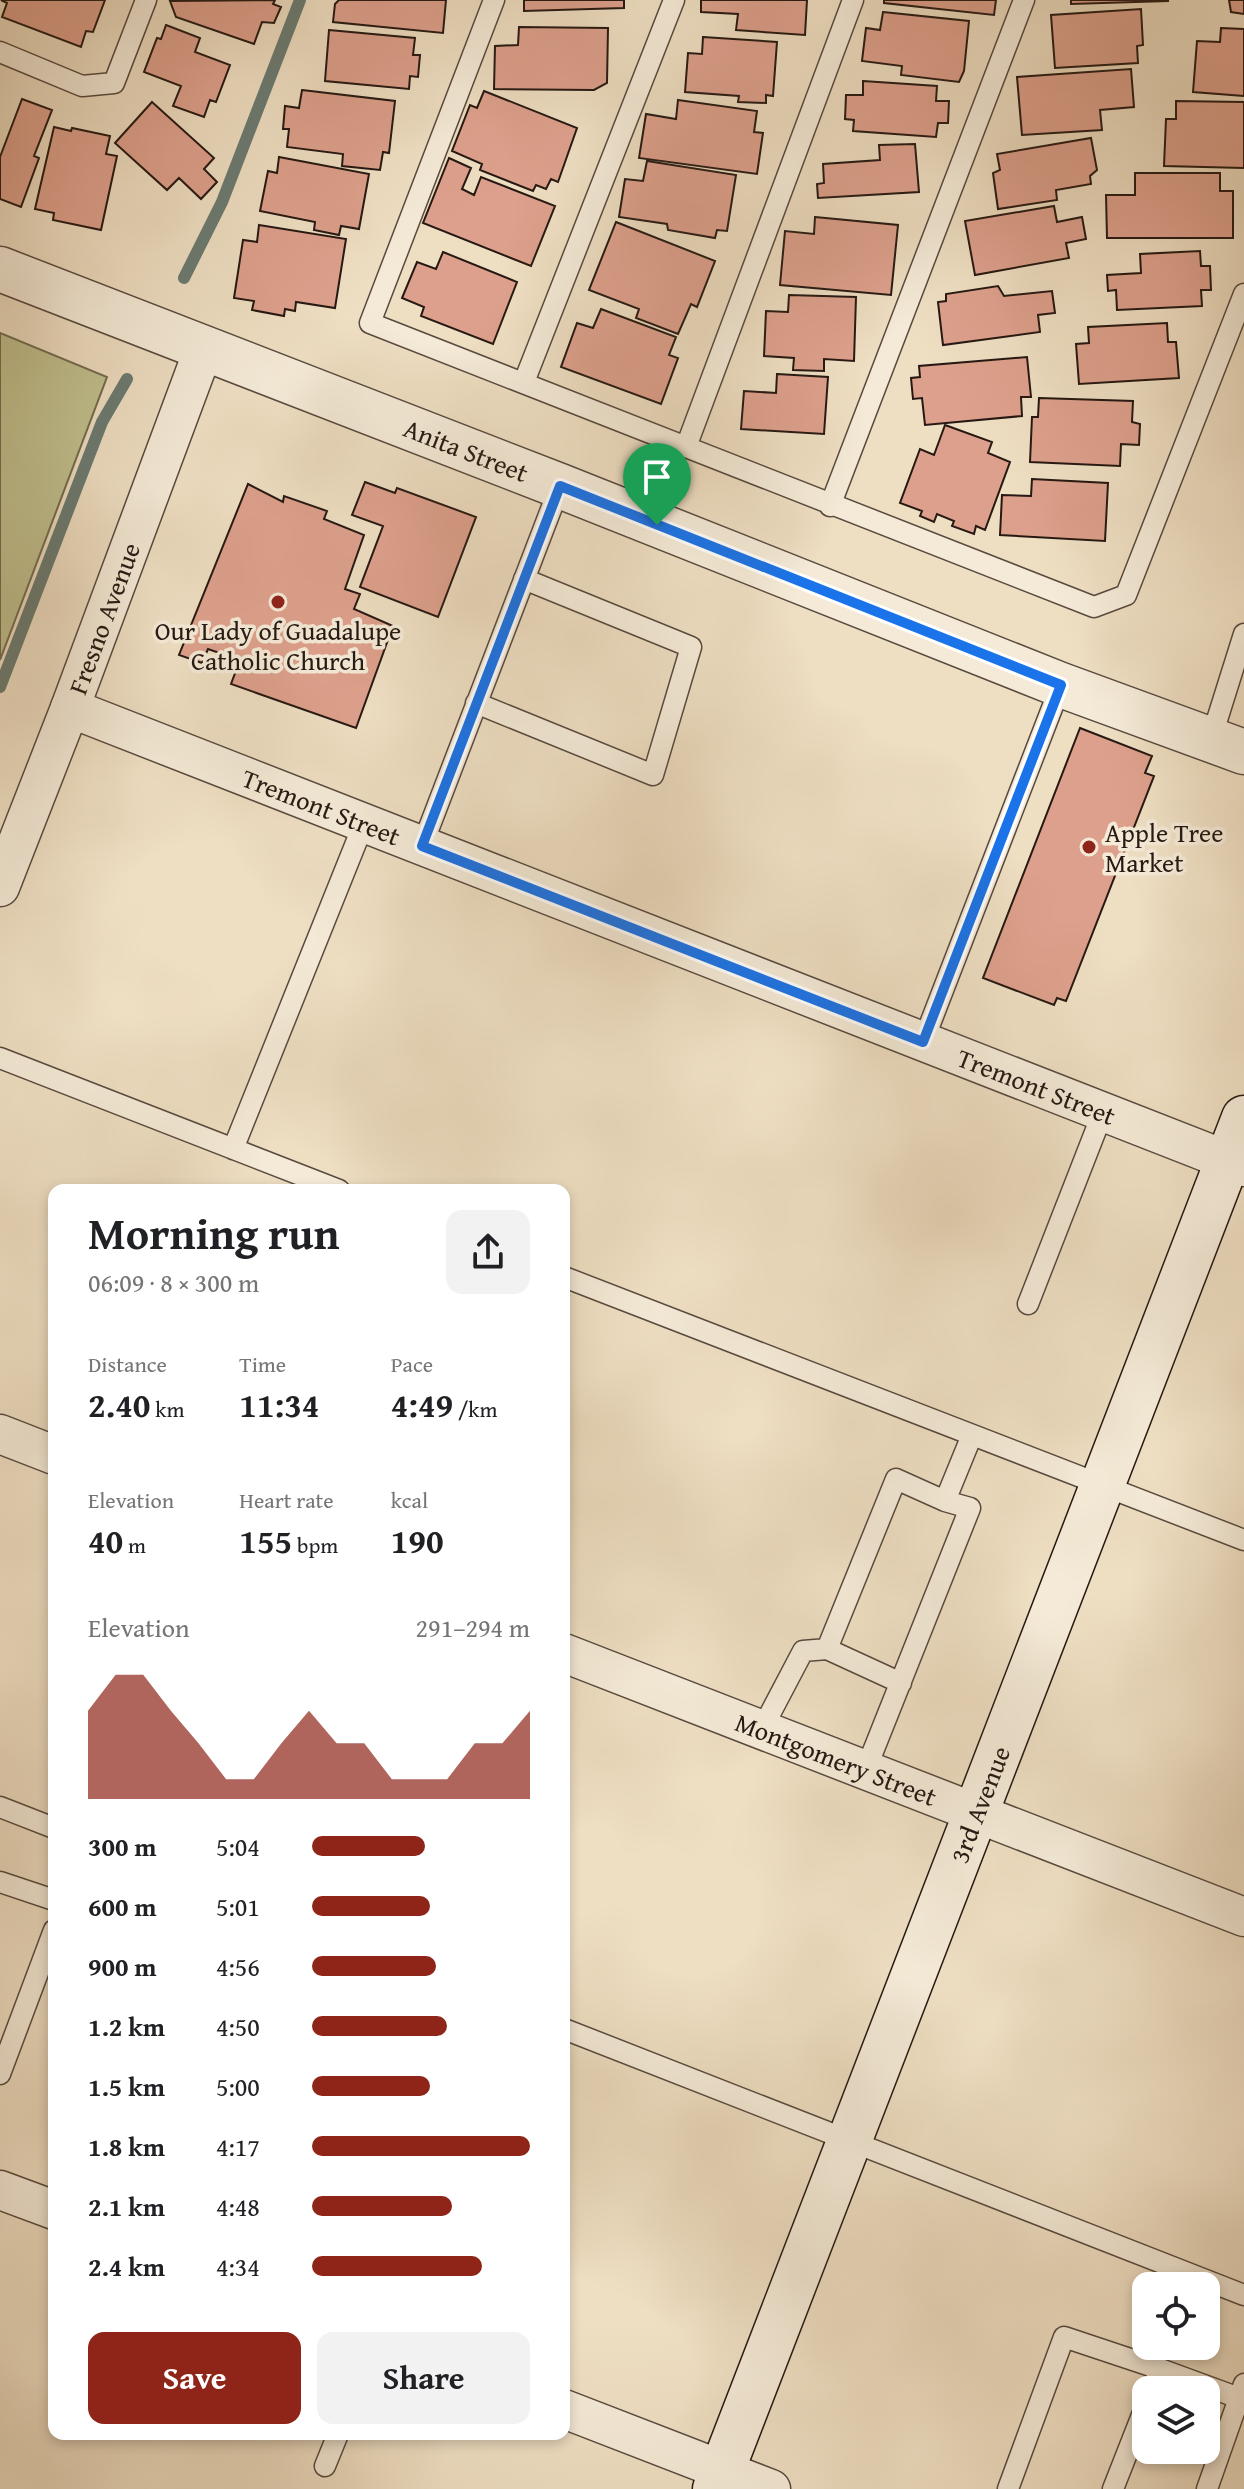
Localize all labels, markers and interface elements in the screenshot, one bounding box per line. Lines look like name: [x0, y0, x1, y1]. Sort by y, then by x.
street label: Anita Street: [398, 408, 534, 491]
pin: [623, 443, 691, 525]
icon: arrive: [635, 455, 679, 499]
street label: Fresno Avenue: [57, 537, 149, 700]
marker: Our Lady of Guadalupe Catholic Church: [269, 593, 287, 611]
place label: Our Lady of Guadalupe Catholic Church: [155, 611, 401, 680]
street label: Tremont Street: [237, 758, 406, 855]
place label: Apple Tree Market: [1105, 813, 1223, 882]
marker: Apple Tree Market: [1080, 838, 1098, 856]
street label: Tremont Street: [952, 1037, 1122, 1135]
text: Morning run: [88, 1201, 339, 1265]
button: share: [446, 1210, 530, 1294]
text: 06:09 · 8 × 300 m: [88, 1263, 259, 1302]
text: Distance: [88, 1348, 167, 1380]
text: Time: [239, 1348, 286, 1380]
text: Pace: [391, 1348, 433, 1380]
text: 2.40: [88, 1380, 150, 1429]
text: 11:34: [239, 1380, 319, 1429]
text: 4:49: [391, 1380, 453, 1429]
text: km: [150, 1393, 184, 1425]
text: /km: [453, 1393, 498, 1425]
text: Elevation: [88, 1484, 174, 1516]
text: Heart rate: [239, 1484, 334, 1516]
text: kcal: [391, 1484, 428, 1516]
text: 40: [88, 1516, 123, 1565]
text: 155: [239, 1516, 292, 1565]
text: 190: [391, 1516, 444, 1565]
text: m: [123, 1529, 146, 1561]
text: bpm: [292, 1529, 338, 1561]
text: Elevation: [88, 1608, 190, 1647]
text: 291–294 m: [416, 1608, 530, 1647]
street label: Montgomery Street: [730, 1702, 943, 1815]
street label: 3rd Avenue: [939, 1740, 1019, 1868]
text: 300 m: [88, 1827, 156, 1866]
text: 5:04: [216, 1827, 260, 1866]
text: 600 m: [88, 1887, 156, 1926]
text: 5:01: [216, 1887, 260, 1926]
text: 900 m: [88, 1947, 156, 1986]
text: 4:56: [216, 1947, 260, 1986]
text: 1.2 km: [88, 2007, 165, 2046]
text: 4:50: [216, 2007, 260, 2046]
text: 1.5 km: [88, 2067, 165, 2106]
text: 5:00: [216, 2067, 260, 2106]
text: 1.8 km: [88, 2127, 165, 2166]
text: 4:17: [216, 2127, 260, 2166]
text: 2.1 km: [88, 2187, 165, 2226]
text: 4:48: [216, 2187, 260, 2226]
text: 2.4 km: [88, 2247, 165, 2286]
text: 4:34: [216, 2247, 260, 2286]
map controls: [1132, 2272, 1220, 2464]
button: locate: [1132, 2272, 1220, 2360]
button: Save: [88, 2332, 301, 2424]
button: Share: [317, 2332, 530, 2424]
button: layers: [1132, 2376, 1220, 2464]

